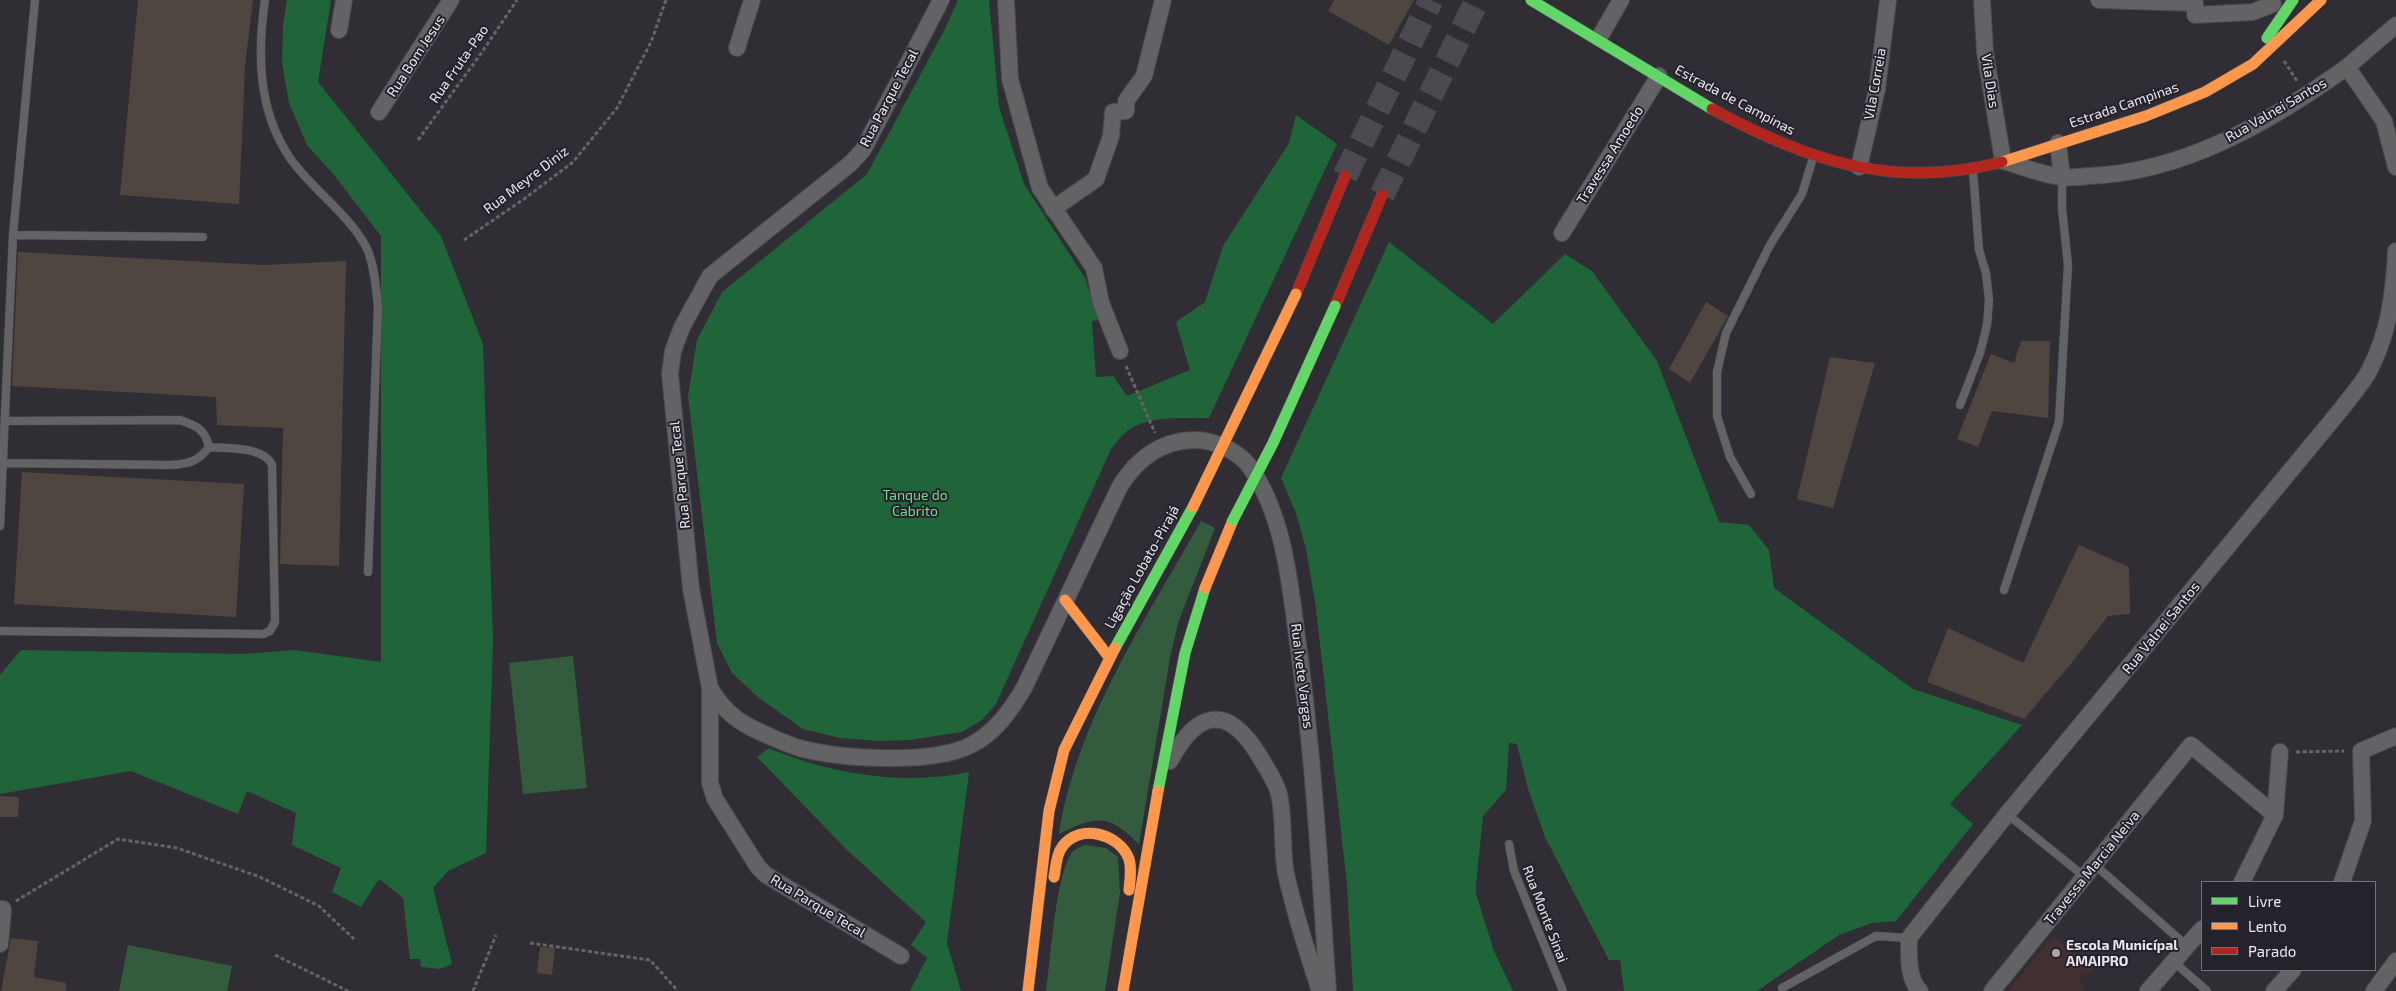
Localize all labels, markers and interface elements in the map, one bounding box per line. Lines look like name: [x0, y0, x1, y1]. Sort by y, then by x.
street label: Rua Bom Jesus: [383, 12, 449, 100]
street label: Rua Fruta-Pao: [426, 22, 492, 106]
street label: Rua Parque Tecal: [856, 46, 922, 150]
street label: Vila Correia: [1860, 47, 1890, 121]
street label: Vila Dias: [1977, 53, 2003, 109]
street label: Estrada de Campinas: [1672, 61, 1798, 139]
street label: Rua Valnei Santos: [2223, 74, 2329, 146]
street label: Estrada Campinas: [2067, 78, 2181, 132]
street label: Travessa Amoedo: [1573, 103, 1647, 207]
street label: Rua Meyre Diniz: [480, 143, 572, 217]
street label: Rua Parque Tecal: [666, 420, 694, 530]
park label: Tanque do Cabrito: [882, 487, 948, 520]
street label: Ligação Lobato-Pirajá: [1101, 502, 1183, 632]
street label: Rua Valnei Santos: [2119, 579, 2203, 677]
street label: Rua Ivete Vargas: [1287, 622, 1317, 730]
street label: Travessa Marcia Neiva: [2041, 807, 2143, 929]
street label: Rua Monte Sinai: [1519, 863, 1571, 965]
street label: Rua Parque Tecal: [767, 871, 869, 941]
legend: [2201, 881, 2376, 971]
text: Livre: [2248, 892, 2281, 910]
text: Lento: [2248, 917, 2287, 935]
place label: Escola Municípal AMAIPRO: [2066, 937, 2178, 970]
text: Parado: [2248, 942, 2296, 960]
marker: Escola Municípal AMAIPRO: [2050, 947, 2062, 959]

